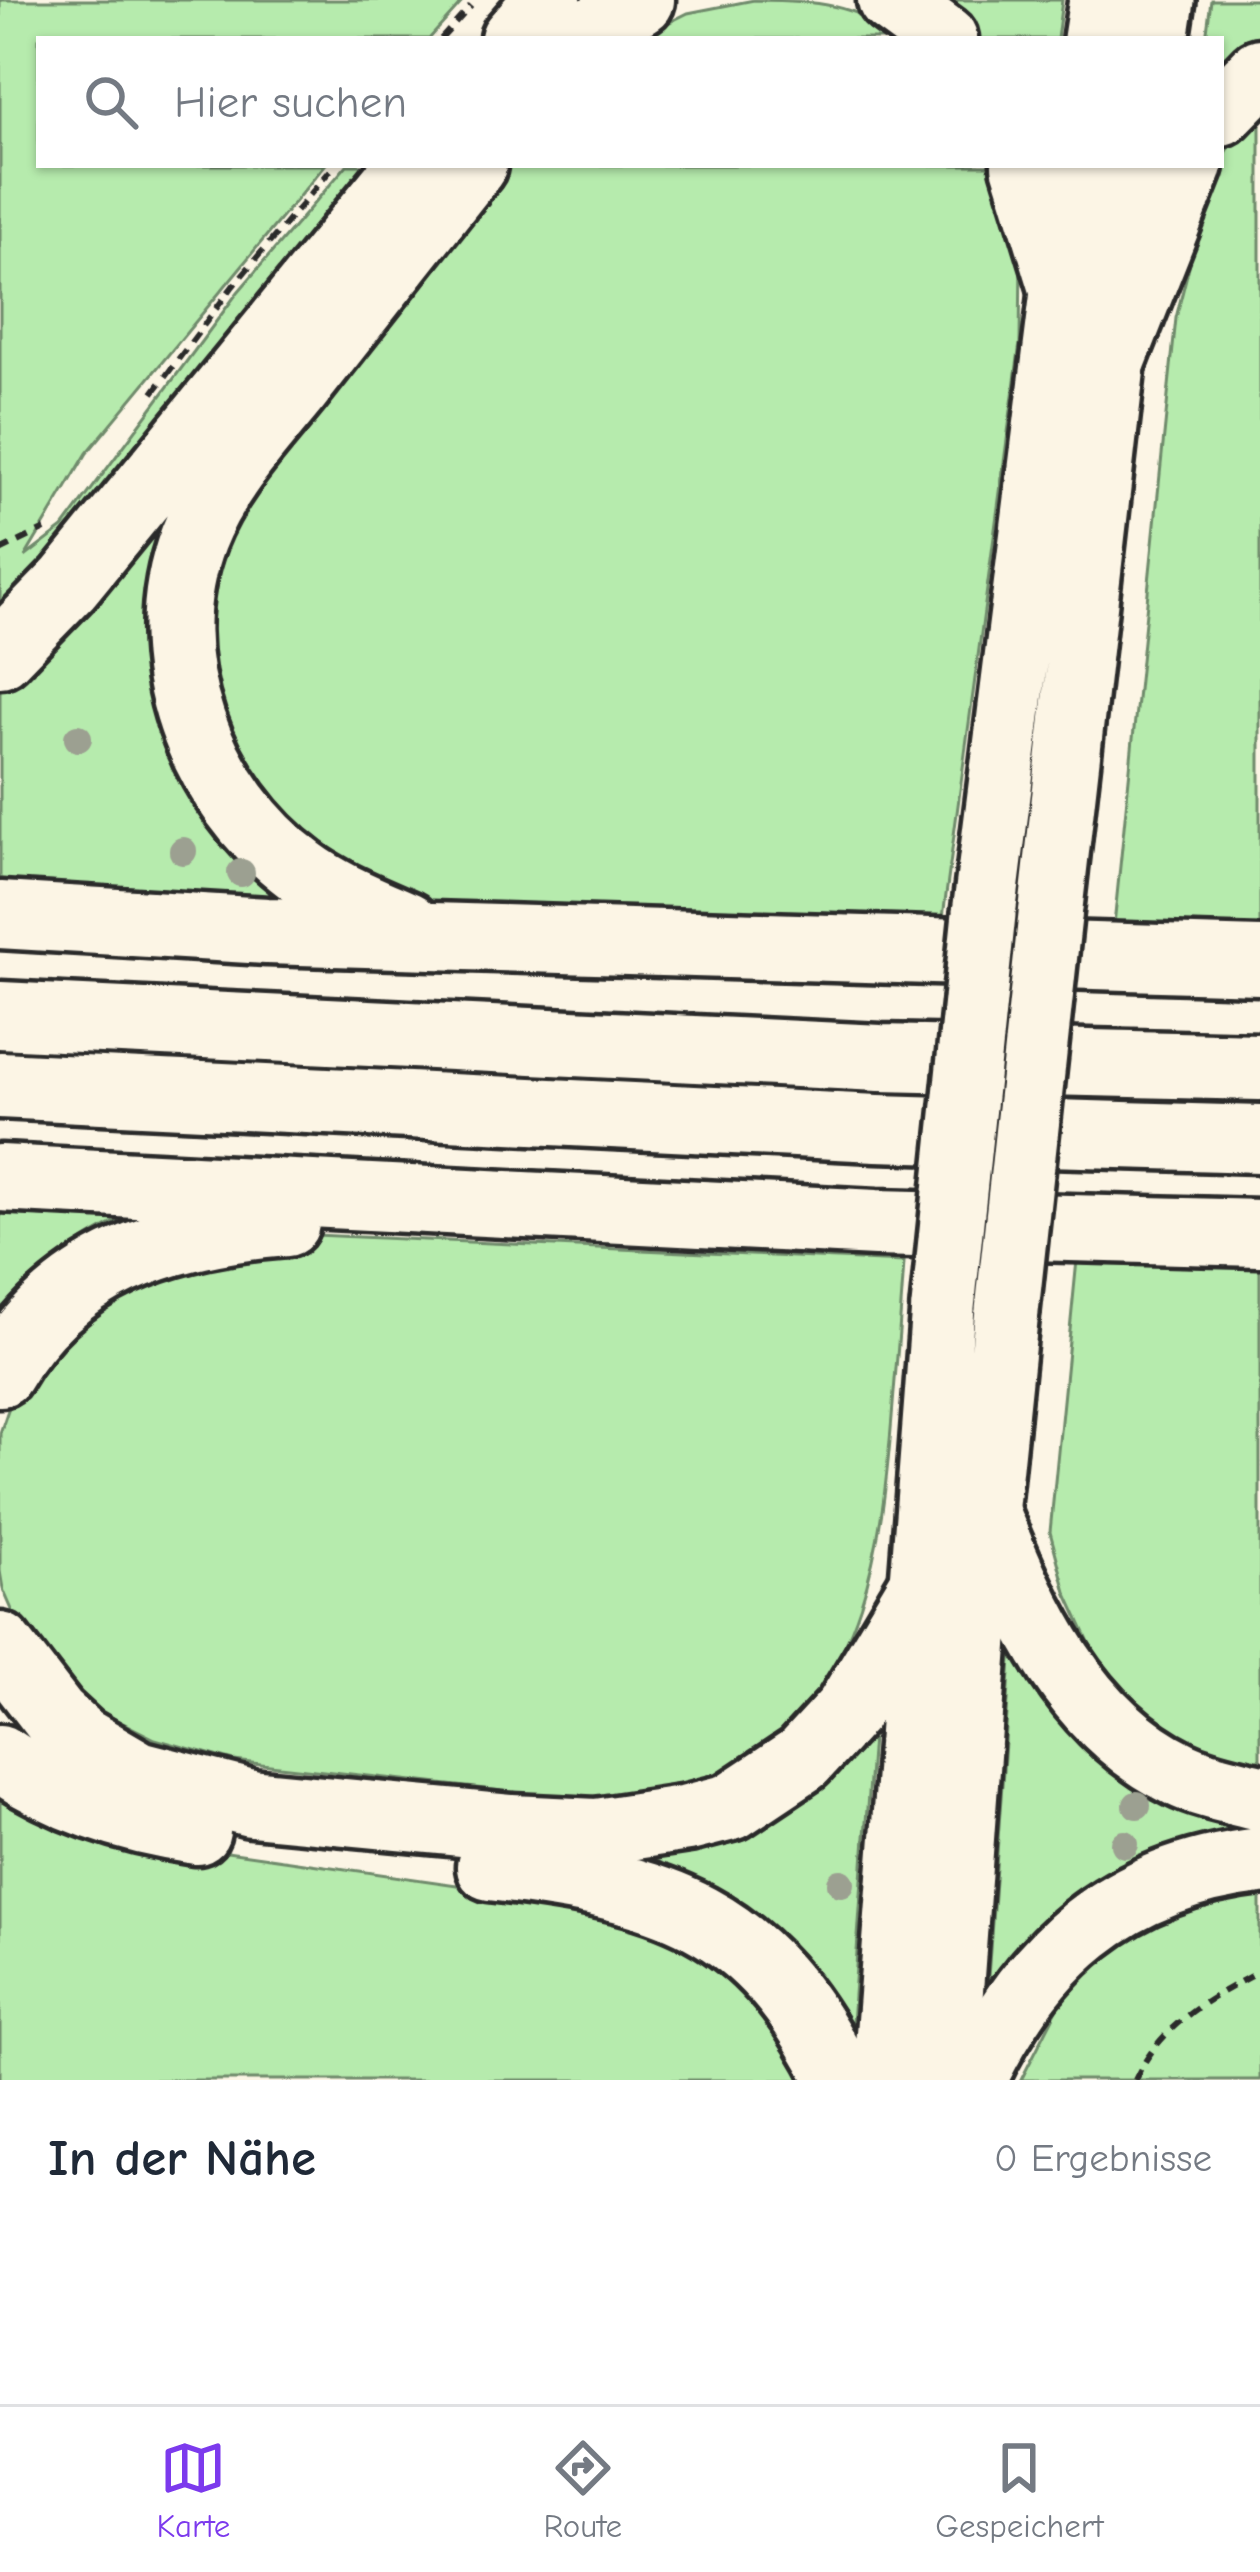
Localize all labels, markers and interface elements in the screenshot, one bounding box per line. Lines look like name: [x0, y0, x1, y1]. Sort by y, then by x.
search box: [36, 36, 1224, 168]
icon: search: [78, 69, 144, 135]
text: Hier suchen: [174, 76, 407, 128]
text: In der Nähe: [48, 2129, 316, 2188]
text: 0 Ergebnisse: [994, 2136, 1212, 2181]
tab: Karte: [157, 2435, 230, 2545]
tab: Route: [543, 2435, 622, 2545]
tab: Gespeichert: [935, 2435, 1103, 2545]

